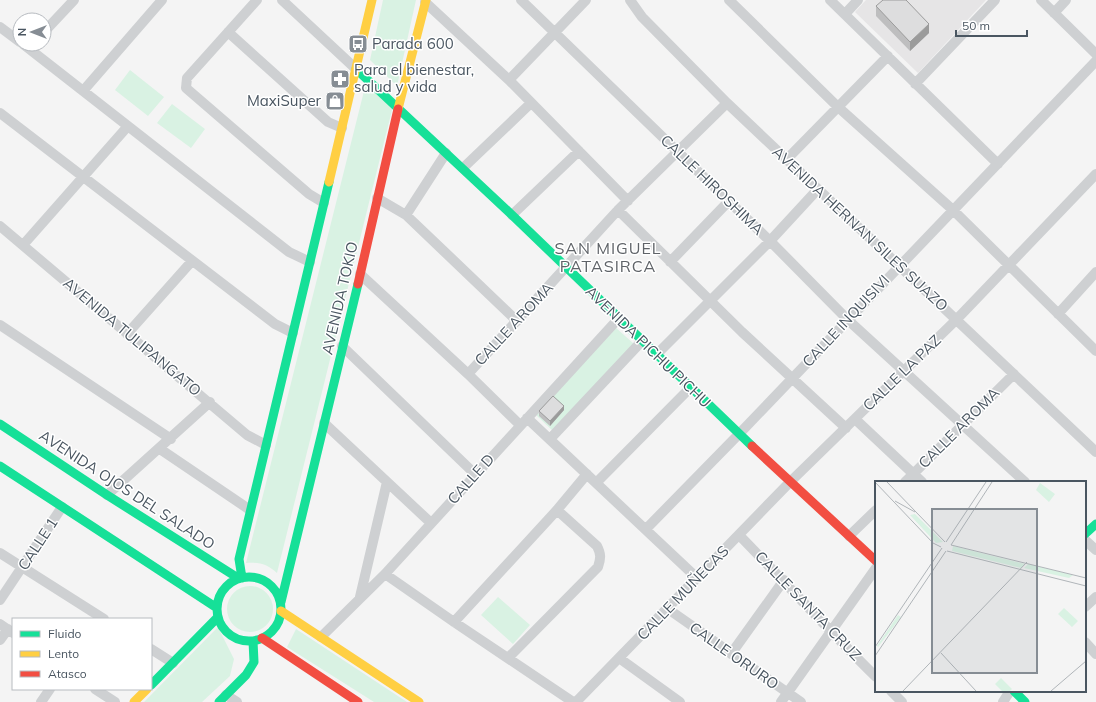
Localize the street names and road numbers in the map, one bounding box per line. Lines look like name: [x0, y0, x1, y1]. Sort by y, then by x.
street label: CALLE HIROSHIMA: [657, 131, 768, 239]
street label: AVENIDA HERNAN SILES SUAZO: [769, 142, 952, 315]
street label: AVENIDA TOKIO: [317, 239, 362, 356]
street label: CALLE INQUISIVI: [798, 271, 893, 371]
street label: AVENIDA TULIPANGATO: [59, 273, 205, 400]
street label: CALLE AROMA: [470, 278, 557, 369]
street label: AVENIDA PICHU PICHU: [582, 282, 715, 412]
street label: CALLE LA PAZ: [859, 331, 945, 415]
street label: CALLE AROMA: [914, 383, 1003, 472]
street label: AVENIDA OJOS DEL SALADO: [36, 426, 219, 554]
street label: CALLE D: [443, 450, 498, 508]
street label: CALLE 1: [14, 514, 62, 574]
street label: CALLE MUÑECAS: [633, 541, 733, 644]
street label: CALLE SANTA CRUZ: [751, 547, 866, 664]
street label: CALLE ORURO: [686, 618, 783, 693]

